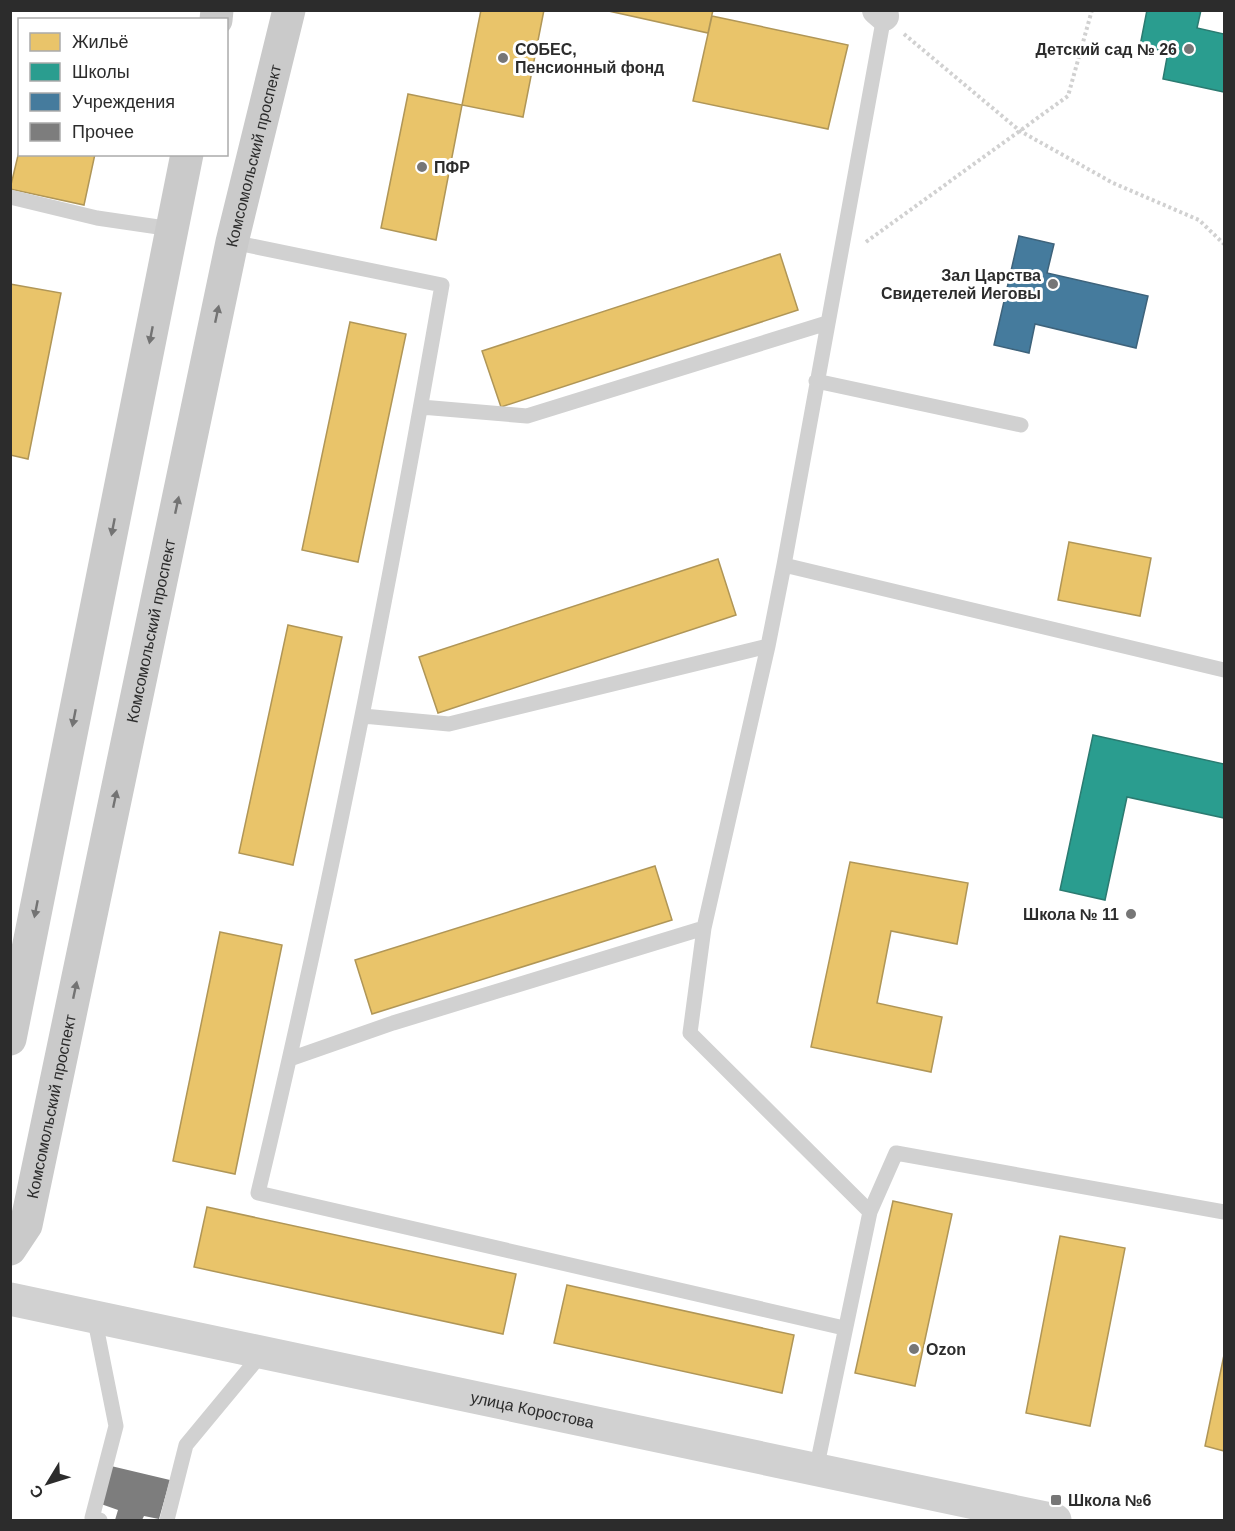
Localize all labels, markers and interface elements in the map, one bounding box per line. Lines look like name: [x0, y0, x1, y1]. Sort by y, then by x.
legend: [18, 18, 228, 156]
text: Жильё: [72, 32, 129, 52]
place label: СОБЕС, Пенсионный фонд: [515, 41, 664, 76]
place label: Детский сад № 26: [1035, 41, 1177, 58]
marker: Детский сад № 26: [1182, 42, 1196, 56]
marker: СОБЕС, Пенсионный фонд: [496, 51, 510, 65]
text: Школы: [72, 62, 130, 82]
street label: Комсомольский проспект: [223, 62, 284, 249]
text: Учреждения: [72, 92, 175, 112]
text: Прочее: [72, 122, 134, 142]
place label: ПФР: [434, 159, 470, 176]
marker: ПФР: [415, 160, 429, 174]
place label: Зал Царства Свидетелей Иеговы: [881, 267, 1041, 302]
marker: Зал Царства Свидетелей Иеговы: [1046, 277, 1060, 291]
one-way arrow: [213, 305, 222, 324]
one-way arrow: [146, 326, 155, 345]
one-way arrow: [173, 496, 182, 515]
one-way arrow: [108, 517, 117, 536]
street label: Комсомольский проспект: [123, 537, 179, 724]
one-way arrow: [69, 708, 79, 727]
one-way arrow: [111, 789, 120, 808]
one-way arrow: [31, 900, 40, 919]
place label: Школа № 11: [1023, 906, 1119, 923]
marker: Школа № 11: [1124, 907, 1138, 921]
one-way arrow: [71, 980, 80, 999]
street label: Комсомольский проспект: [24, 1012, 79, 1200]
place label: Ozon: [926, 1341, 966, 1358]
marker: Ozon: [907, 1342, 921, 1356]
street label: улица Коростова: [469, 1389, 596, 1431]
north arrow: [18, 1453, 78, 1513]
text: С: [26, 1482, 47, 1502]
place label: Школа №6: [1068, 1492, 1152, 1509]
marker: Школа №6: [1049, 1493, 1063, 1507]

